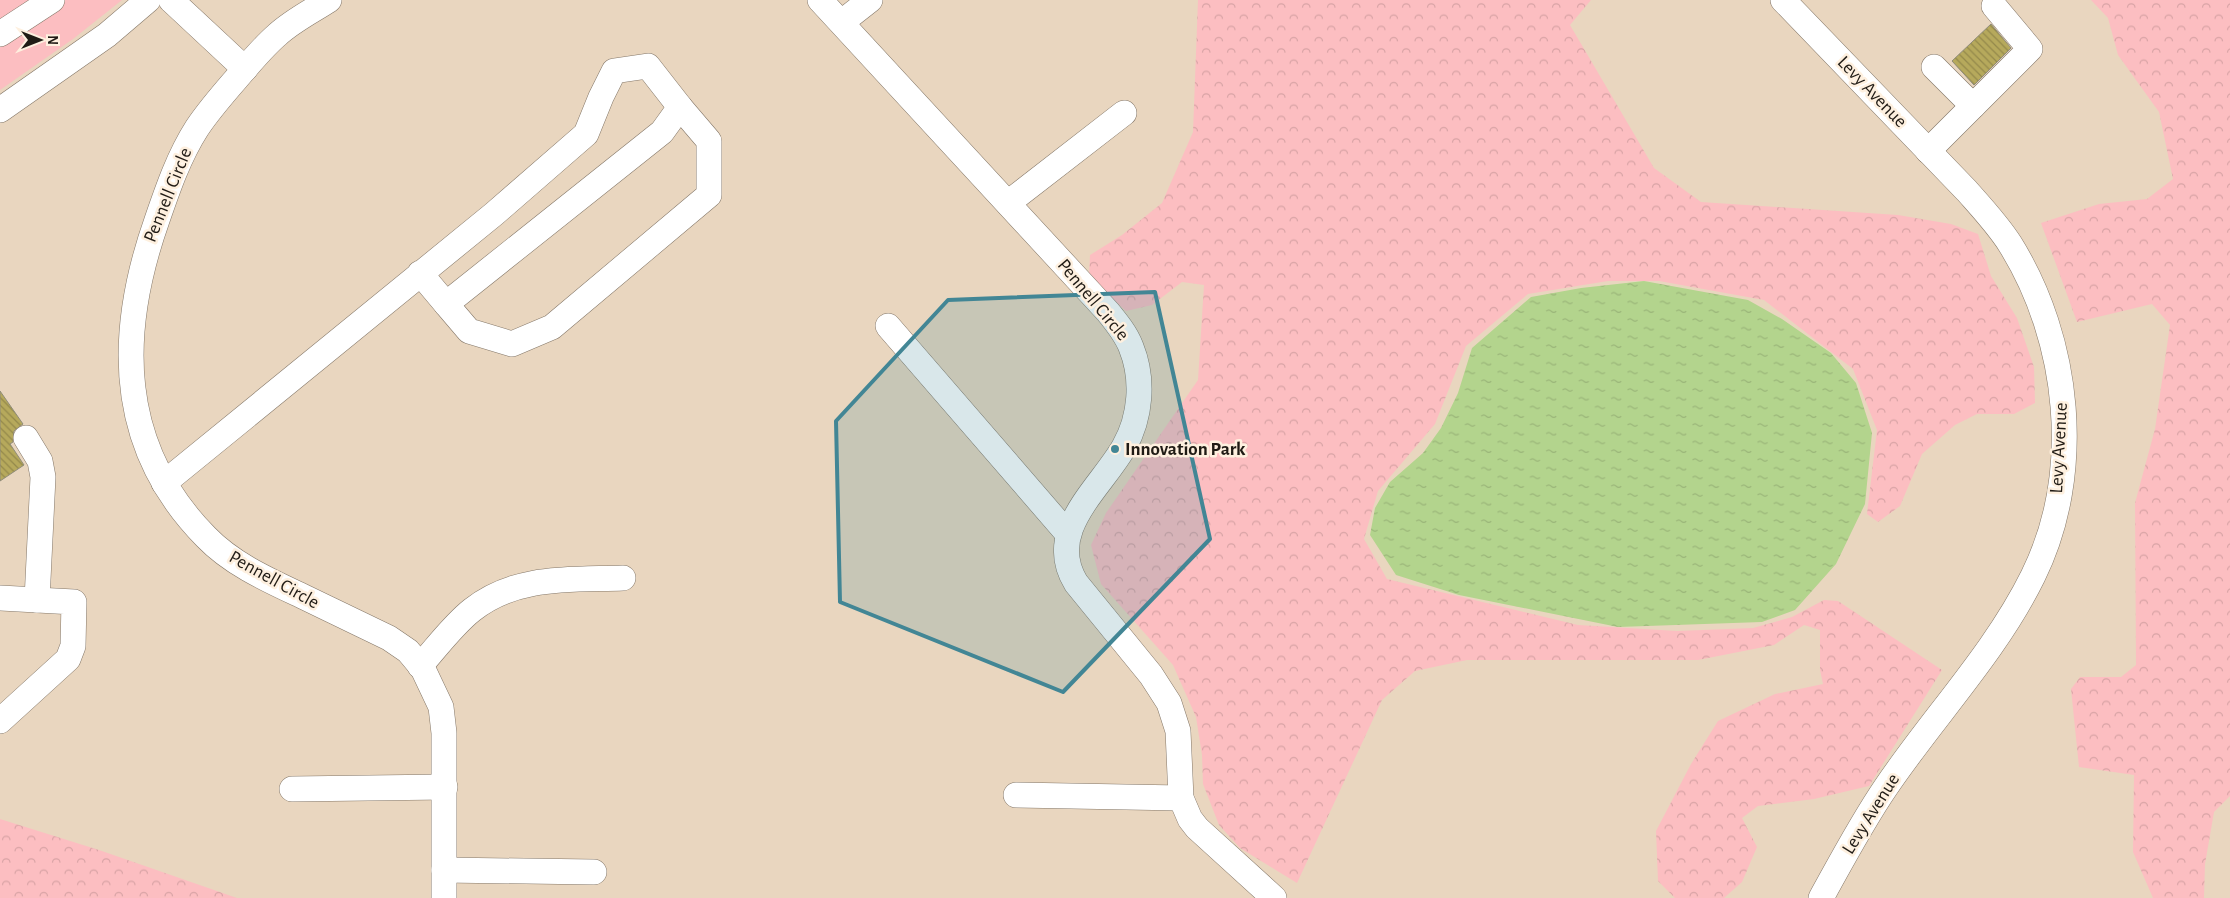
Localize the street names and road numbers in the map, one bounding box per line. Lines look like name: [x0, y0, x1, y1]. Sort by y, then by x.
street label: Levy Avenue: [1834, 53, 1910, 131]
street label: Pennell Circle: [140, 145, 196, 245]
street label: Pennell Circle: [1054, 256, 1132, 344]
street label: Levy Avenue: [2047, 402, 2071, 494]
street label: Pennell Circle: [226, 547, 322, 613]
street label: Levy Avenue: [1839, 770, 1903, 858]

